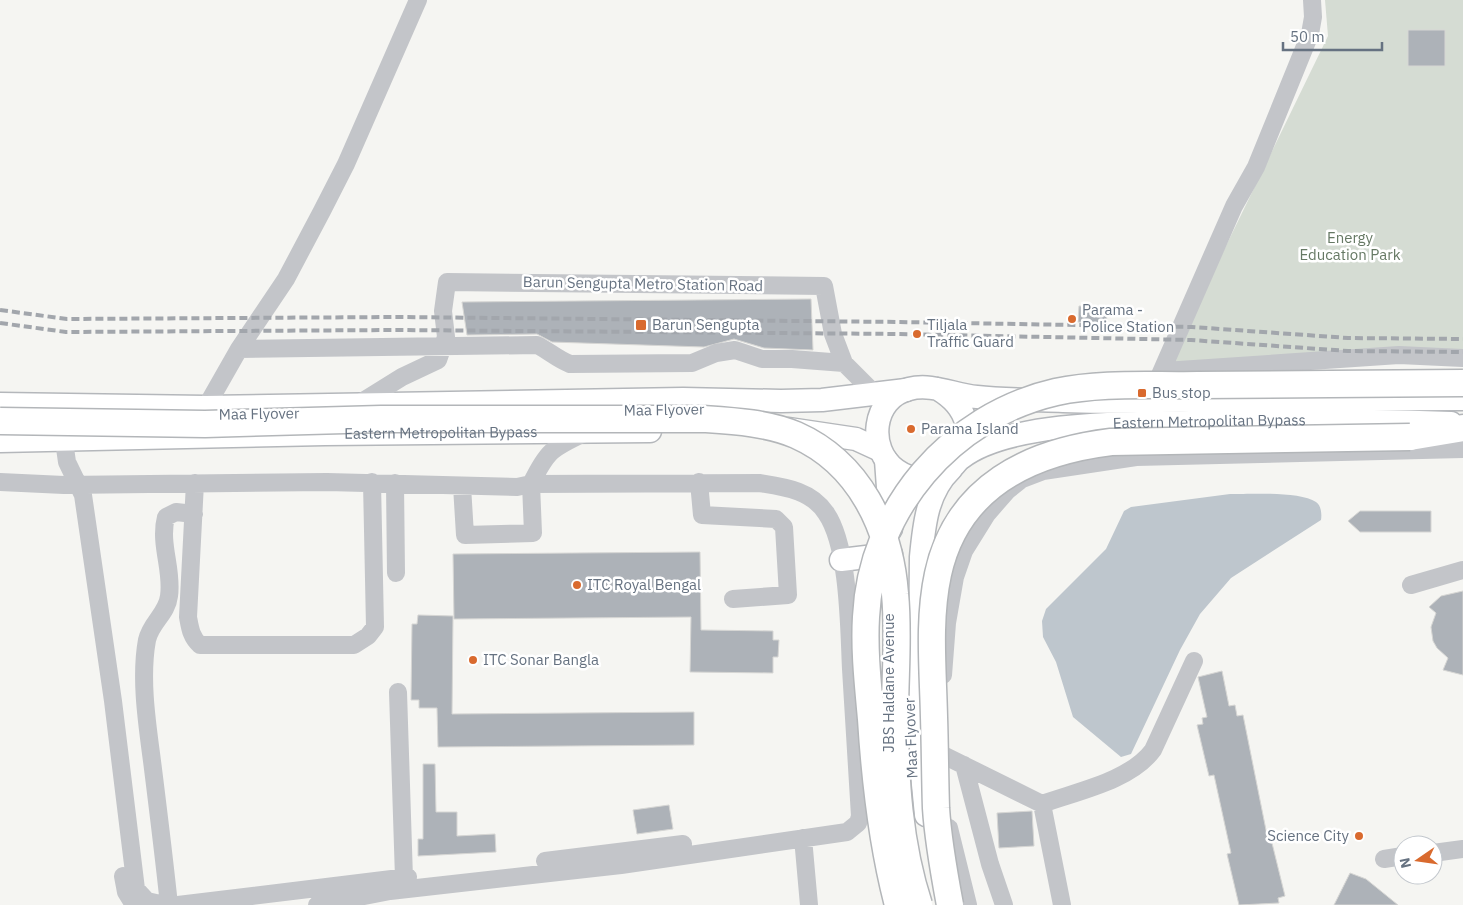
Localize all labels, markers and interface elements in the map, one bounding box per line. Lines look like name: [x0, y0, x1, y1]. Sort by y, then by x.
scale bar: [1283, 20, 1382, 52]
text: 50 m: [1290, 27, 1325, 46]
park label: Energy Education Park: [1299, 228, 1401, 264]
street label: Barun Sengupta Metro Station Road: [523, 272, 763, 295]
place label: Parama - Police Station: [1082, 300, 1174, 336]
marker: Parama - Police Station: [1066, 313, 1078, 325]
place label: Barun Sengupta: [652, 315, 760, 334]
place label: Tiljala Traffic Guard: [927, 315, 1014, 351]
marker: Barun Sengupta: [634, 318, 648, 332]
marker: Tiljala Traffic Guard: [911, 328, 923, 340]
place label: Bus stop: [1152, 383, 1211, 402]
marker: Bus stop: [1136, 387, 1148, 399]
street label: Maa Flyover: [623, 399, 705, 420]
street label: Maa Flyover: [218, 403, 300, 424]
street label: Eastern Metropolitan Bypass: [1112, 410, 1306, 433]
place label: Parama Island: [921, 419, 1019, 438]
street label: Eastern Metropolitan Bypass: [344, 422, 538, 443]
marker: Parama Island: [905, 423, 917, 435]
place label: ITC Royal Bengal: [587, 575, 701, 594]
marker: ITC Royal Bengal: [571, 579, 583, 591]
street label: JBS Haldane Avenue: [879, 613, 898, 753]
place label: ITC Sonar Bangla: [483, 650, 599, 669]
marker: ITC Sonar Bangla: [467, 654, 479, 666]
street label: Maa Flyover: [900, 697, 921, 779]
place label: Science City: [1267, 826, 1350, 845]
marker: Science City: [1353, 830, 1365, 842]
north arrow: [1393, 835, 1443, 885]
text: N: [1395, 856, 1415, 870]

